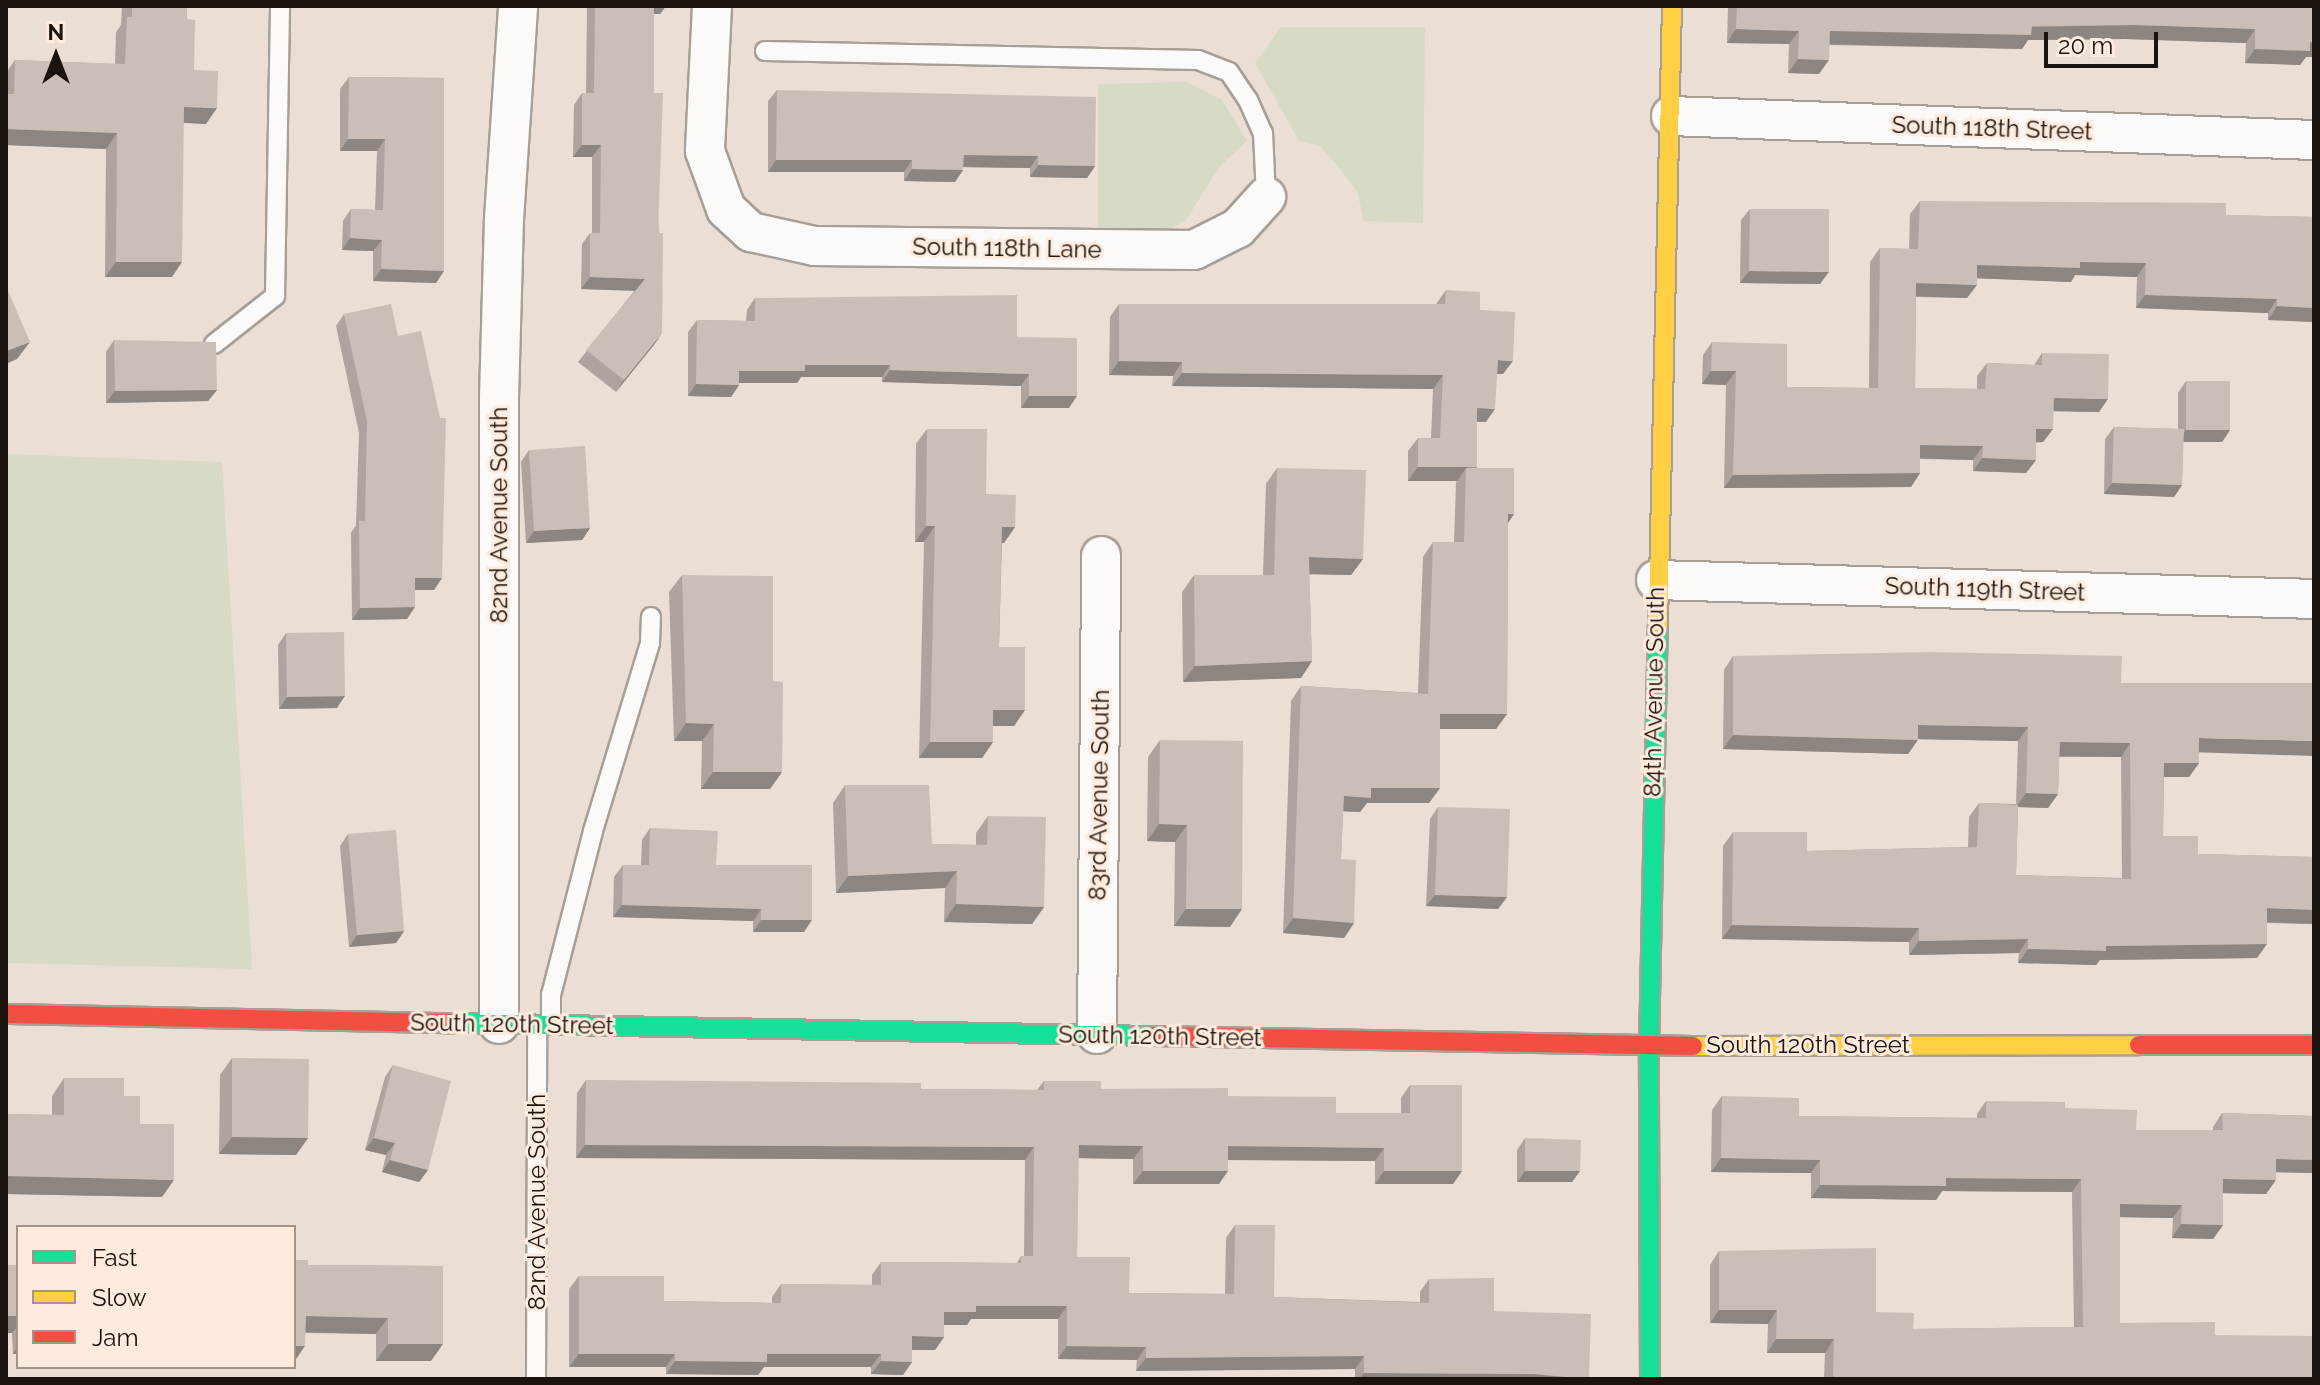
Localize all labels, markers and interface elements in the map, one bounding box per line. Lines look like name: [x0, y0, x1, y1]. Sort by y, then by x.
north arrow: [16, 16, 96, 96]
scale bar: [2048, 16, 2162, 66]
text: N: [48, 19, 64, 45]
text: 20 m: [2058, 31, 2113, 60]
street label: South 118th Street: [1891, 110, 2093, 146]
street label: South 118th Lane: [912, 232, 1102, 264]
street label: 82nd Avenue South: [485, 406, 513, 624]
street label: South 119th Street: [1884, 571, 2086, 607]
street label: 84th Avenue South: [1638, 586, 1670, 798]
street label: 83rd Avenue South: [1083, 689, 1115, 901]
street label: South 120th Street: [410, 1008, 614, 1040]
street label: South 120th Street: [1058, 1020, 1262, 1052]
street label: South 120th Street: [1706, 1031, 1910, 1059]
street label: 82nd Avenue South: [523, 1093, 551, 1311]
legend: [16, 1225, 296, 1369]
text: Fast: [92, 1243, 137, 1272]
text: Slow: [92, 1283, 146, 1312]
text: Jam: [92, 1323, 138, 1352]

